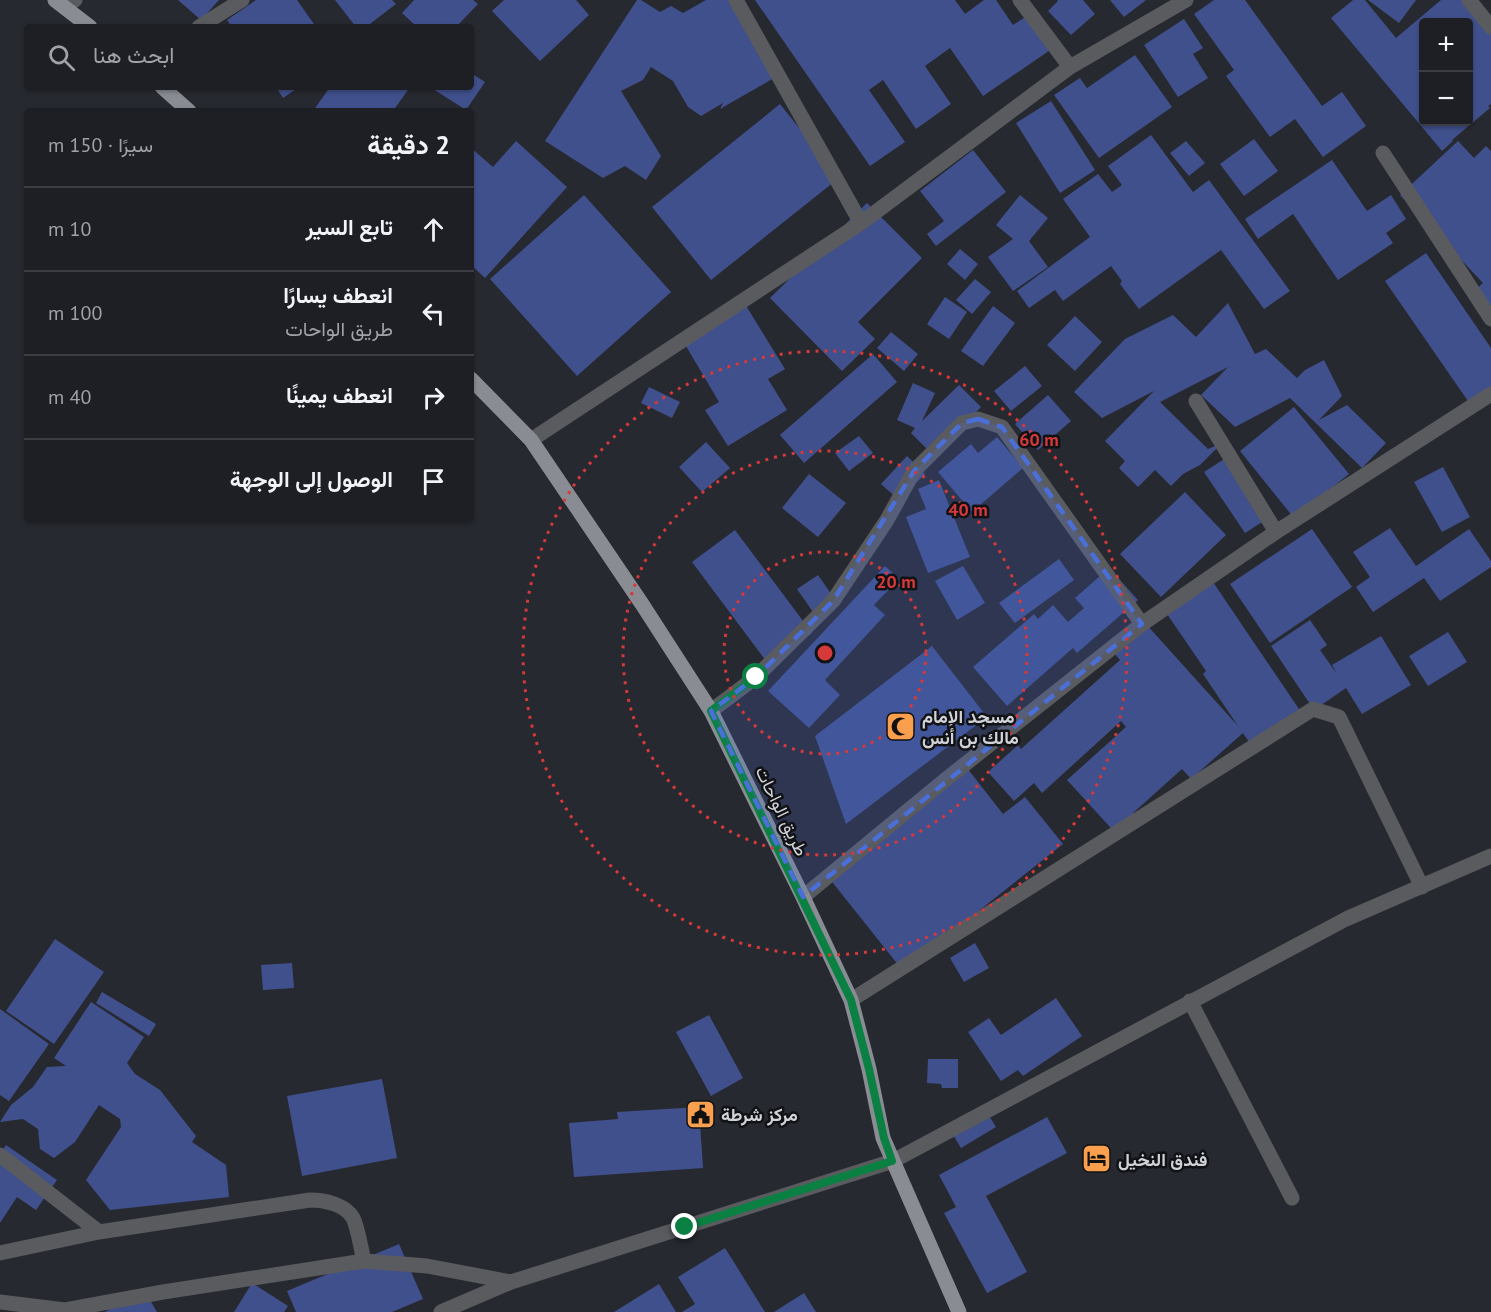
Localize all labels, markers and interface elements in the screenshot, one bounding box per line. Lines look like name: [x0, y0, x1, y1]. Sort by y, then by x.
map controls: [1419, 18, 1473, 126]
button: +: [1419, 18, 1473, 72]
search box: [24, 24, 474, 90]
icon: search: [45, 41, 78, 74]
text: ابحث هنا: [93, 41, 174, 69]
button: −: [1419, 72, 1473, 126]
text: 2 دقيقة: [367, 128, 450, 161]
text: سيرًا · 150 m: [48, 132, 153, 158]
text: تابع السير: [305, 213, 393, 241]
icon: ahead: [417, 213, 450, 246]
text: 10 m: [48, 216, 91, 242]
text: انعطف يسارًا: [283, 281, 393, 309]
icon: left: [417, 297, 450, 330]
text: 100 m: [48, 300, 102, 326]
text: طريق الواحات: [285, 316, 393, 342]
text: انعطف يمينًا: [286, 381, 393, 409]
icon: right: [417, 381, 450, 414]
text: 40 m: [48, 384, 91, 410]
text: 60 m: [1019, 428, 1059, 451]
text: الوصول إلى الوجهة: [230, 465, 393, 493]
icon: arrive: [417, 465, 450, 498]
text: 40 m: [948, 498, 988, 521]
text: 20 m: [876, 570, 916, 593]
centre of rings: [815, 643, 835, 663]
route start: [742, 663, 768, 689]
place label: مسجد الإمام مالك بن أنس: [922, 705, 1019, 749]
mosque icon: مسجد الإمام مالك بن أنس: [885, 710, 917, 742]
street label: طريق الواحات: [750, 762, 814, 860]
public building icon: مركز شرطة: [684, 1098, 716, 1130]
place label: مركز شرطة: [721, 1103, 798, 1126]
hotel icon: فندق النخيل: [1081, 1143, 1113, 1175]
place label: فندق النخيل: [1118, 1148, 1207, 1171]
route end: [671, 1213, 697, 1239]

